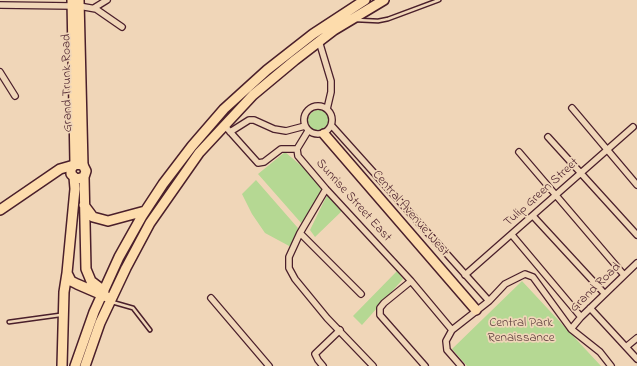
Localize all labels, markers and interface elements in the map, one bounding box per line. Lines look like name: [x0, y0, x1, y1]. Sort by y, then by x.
street label: Grand Trunk Road: [59, 34, 77, 132]
street label: Tulip Green Street: [501, 155, 583, 231]
street label: Sunrise Street East: [312, 156, 394, 246]
street label: Central Avenue West: [368, 168, 452, 260]
street label: Grand Road: [567, 260, 625, 316]
park label: Central Park Renaissance: [487, 316, 555, 347]

